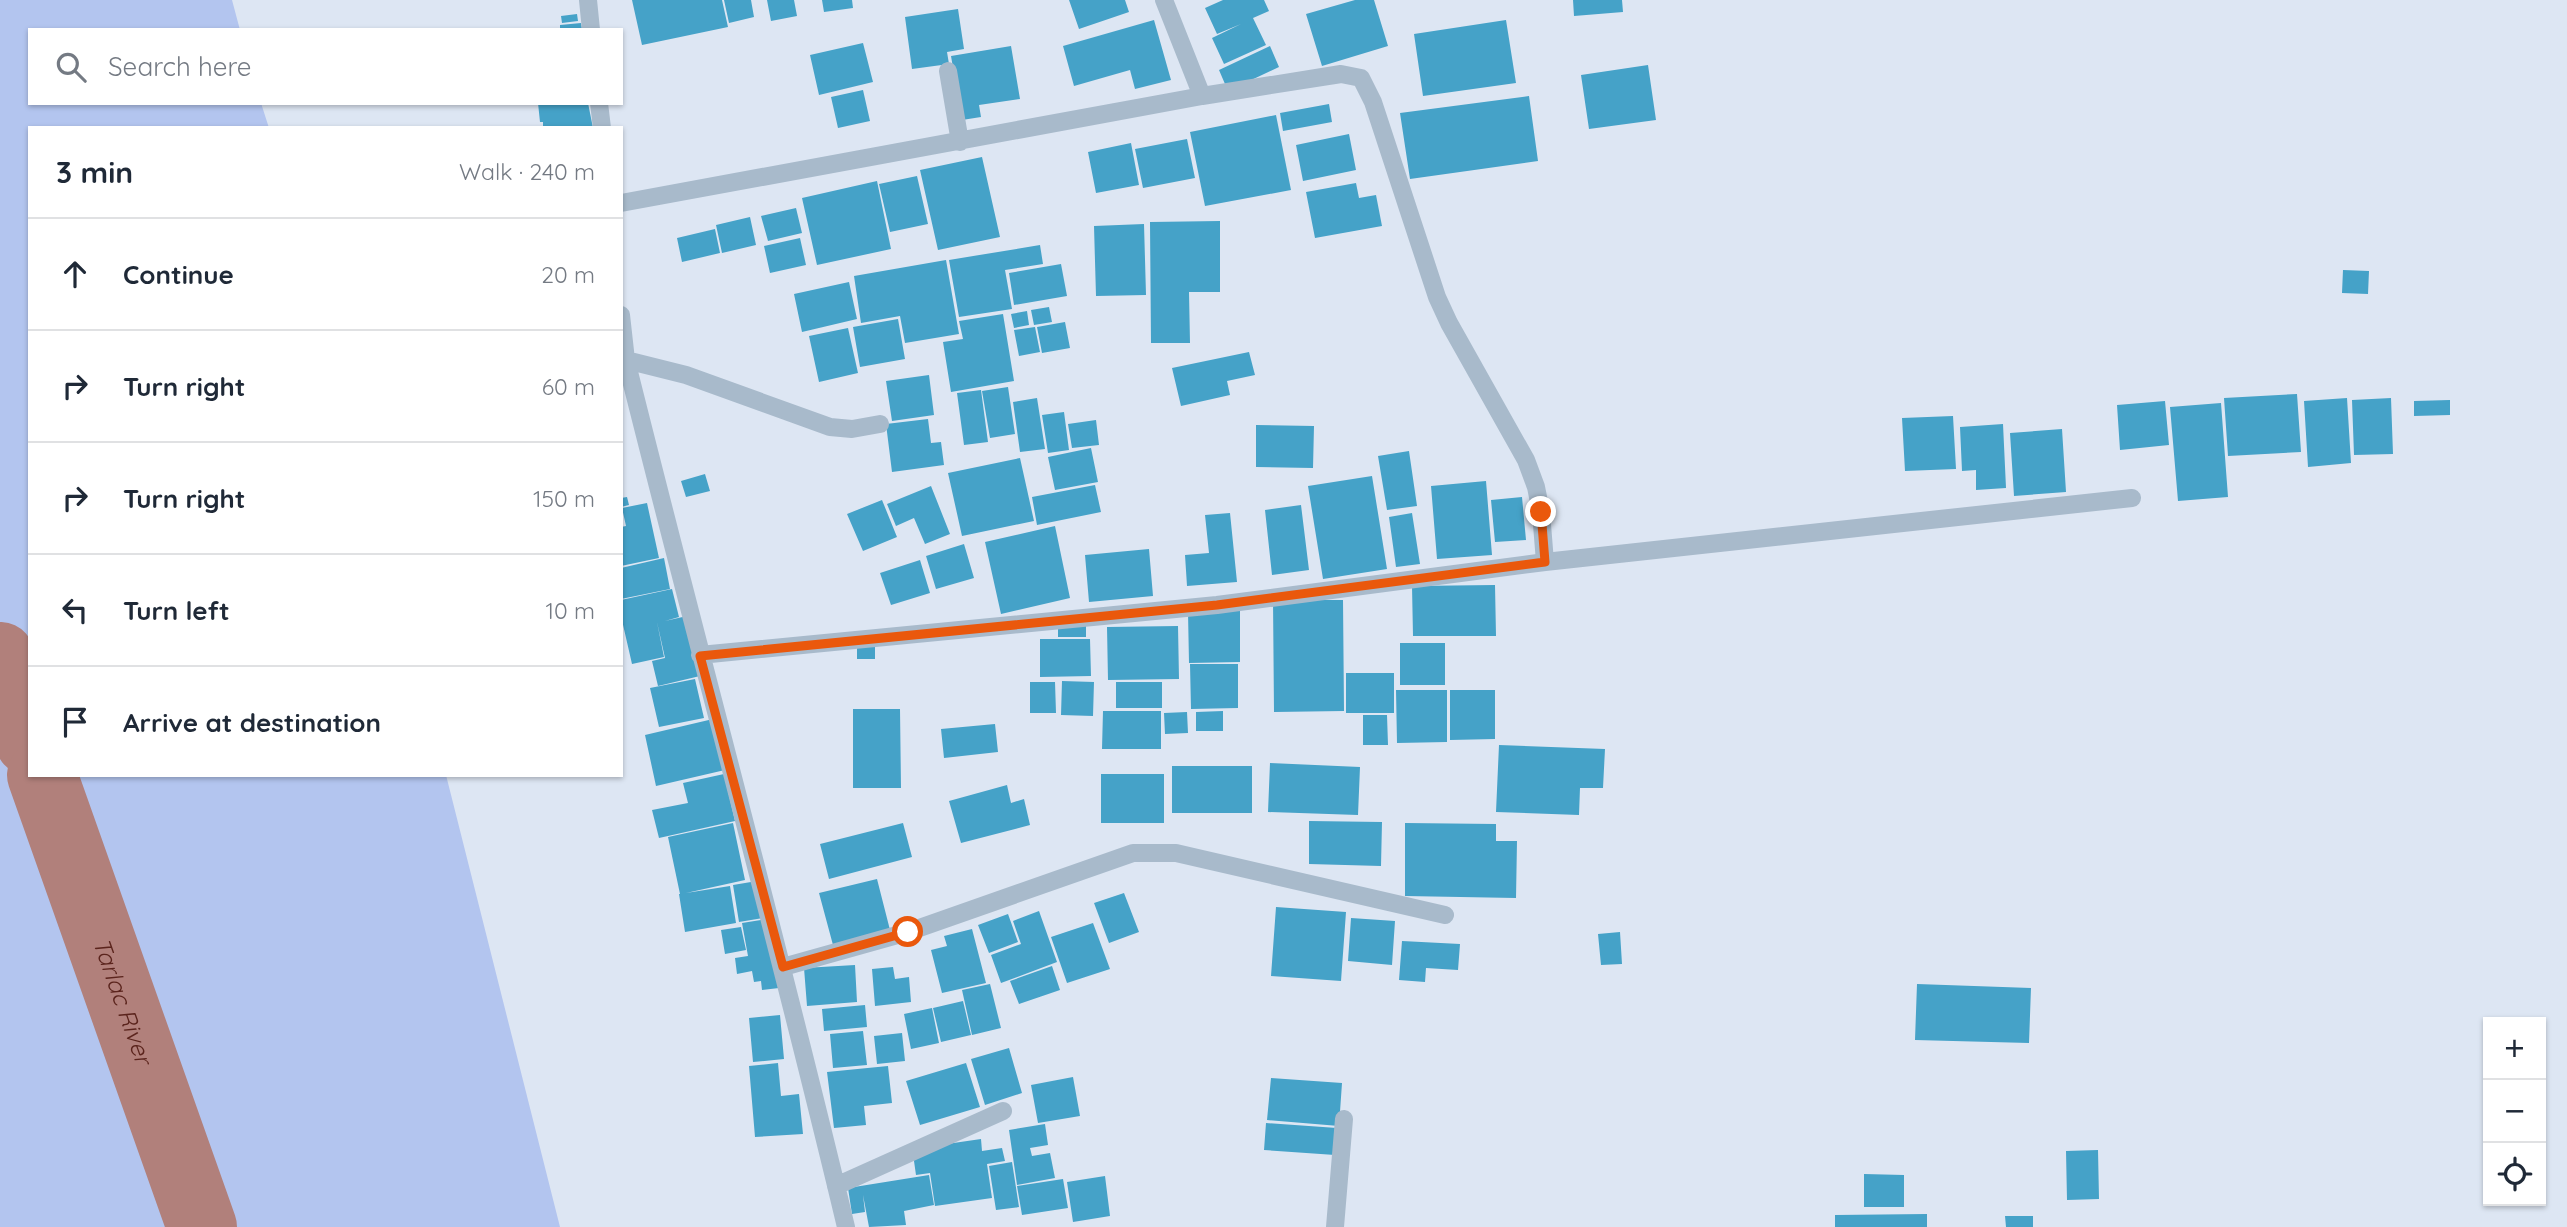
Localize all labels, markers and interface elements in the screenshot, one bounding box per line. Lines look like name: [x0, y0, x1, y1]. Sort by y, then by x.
search box: [28, 28, 623, 105]
icon: search: [52, 48, 90, 86]
text: Search here: [108, 50, 252, 83]
text: 3 min: [56, 153, 133, 191]
text: Walk · 240 m: [459, 157, 595, 186]
icon: ahead: [56, 255, 94, 293]
text: Continue: [123, 258, 234, 291]
text: 20 m: [541, 260, 595, 289]
icon: right: [56, 367, 94, 405]
text: Turn right: [123, 370, 245, 403]
text: 60 m: [542, 372, 595, 401]
icon: right: [56, 479, 94, 517]
text: Turn right: [123, 482, 245, 515]
text: 150 m: [533, 484, 595, 513]
route end: [1525, 496, 1556, 527]
icon: left: [56, 591, 94, 629]
text: Turn left: [123, 594, 230, 627]
text: 10 m: [546, 596, 595, 625]
icon: arrive: [56, 703, 94, 741]
text: Arrive at destination: [123, 706, 381, 739]
route start: [892, 916, 923, 947]
water label: Tarlac River: [87, 934, 160, 1071]
map controls: [2483, 1017, 2546, 1206]
button: +: [2483, 1017, 2546, 1080]
button: −: [2483, 1080, 2546, 1143]
button: locate: [2483, 1143, 2546, 1206]

